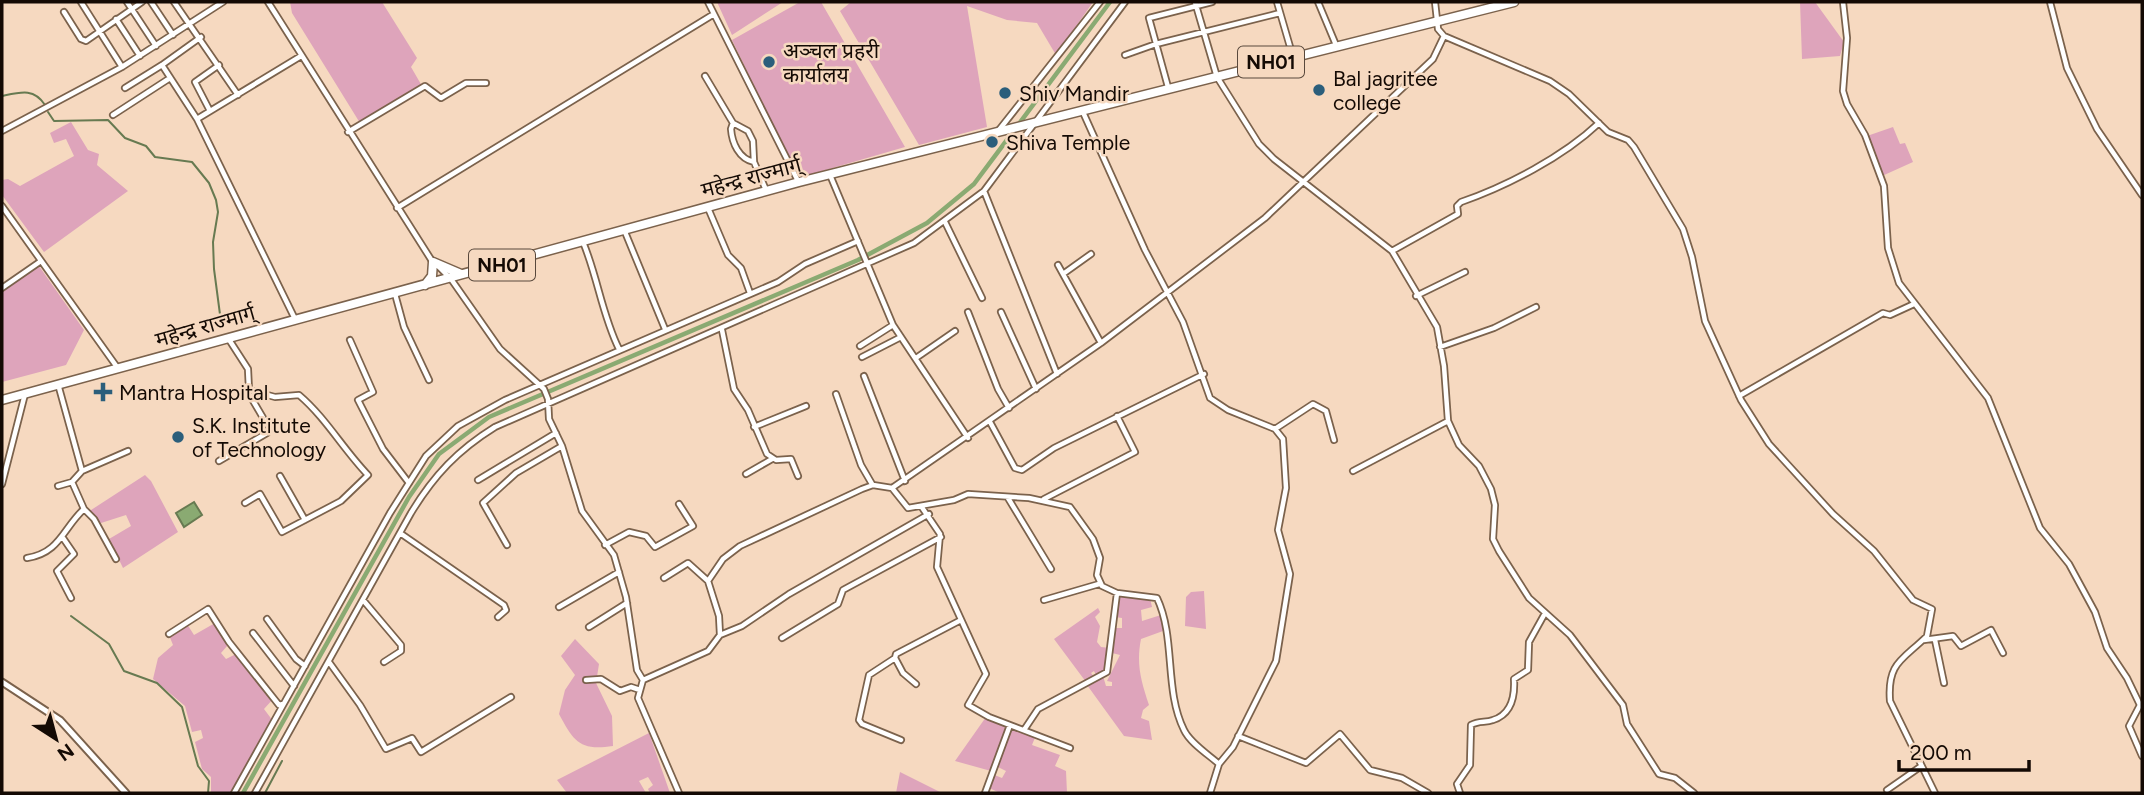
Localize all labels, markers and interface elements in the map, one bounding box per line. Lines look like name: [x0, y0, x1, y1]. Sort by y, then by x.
place label: अञ्चल प्रहरी कार्यालय: [783, 38, 880, 87]
road number: NH01: [1238, 46, 1304, 78]
marker: अञ्चल प्रहरी कार्यालय: [761, 54, 777, 70]
place label: Bal jagritee college: [1333, 66, 1438, 115]
place label: Shiv Mandir: [1019, 81, 1129, 106]
marker: Bal jagritee college: [1311, 82, 1327, 98]
marker: Shiv Mandir: [997, 85, 1013, 101]
place label: Shiva Temple: [1006, 130, 1130, 155]
marker: Shiva Temple: [984, 134, 1000, 150]
street label: महेन्द्र राज्मार्ग्: [698, 151, 807, 203]
road number: NH01: [469, 249, 535, 280]
street label: महेन्द्र राज्मार्ग्: [152, 299, 261, 353]
place label: Mantra Hospital: [119, 380, 268, 405]
marker: Mantra Hospital: [93, 382, 113, 402]
place label: S.K. Institute of Technology: [192, 413, 326, 462]
marker: S.K. Institute of Technology: [170, 429, 186, 445]
north arrow: [21, 704, 91, 774]
scale bar: [1899, 728, 2028, 772]
text: N: [53, 739, 78, 766]
text: 200 m: [1910, 740, 1972, 765]

